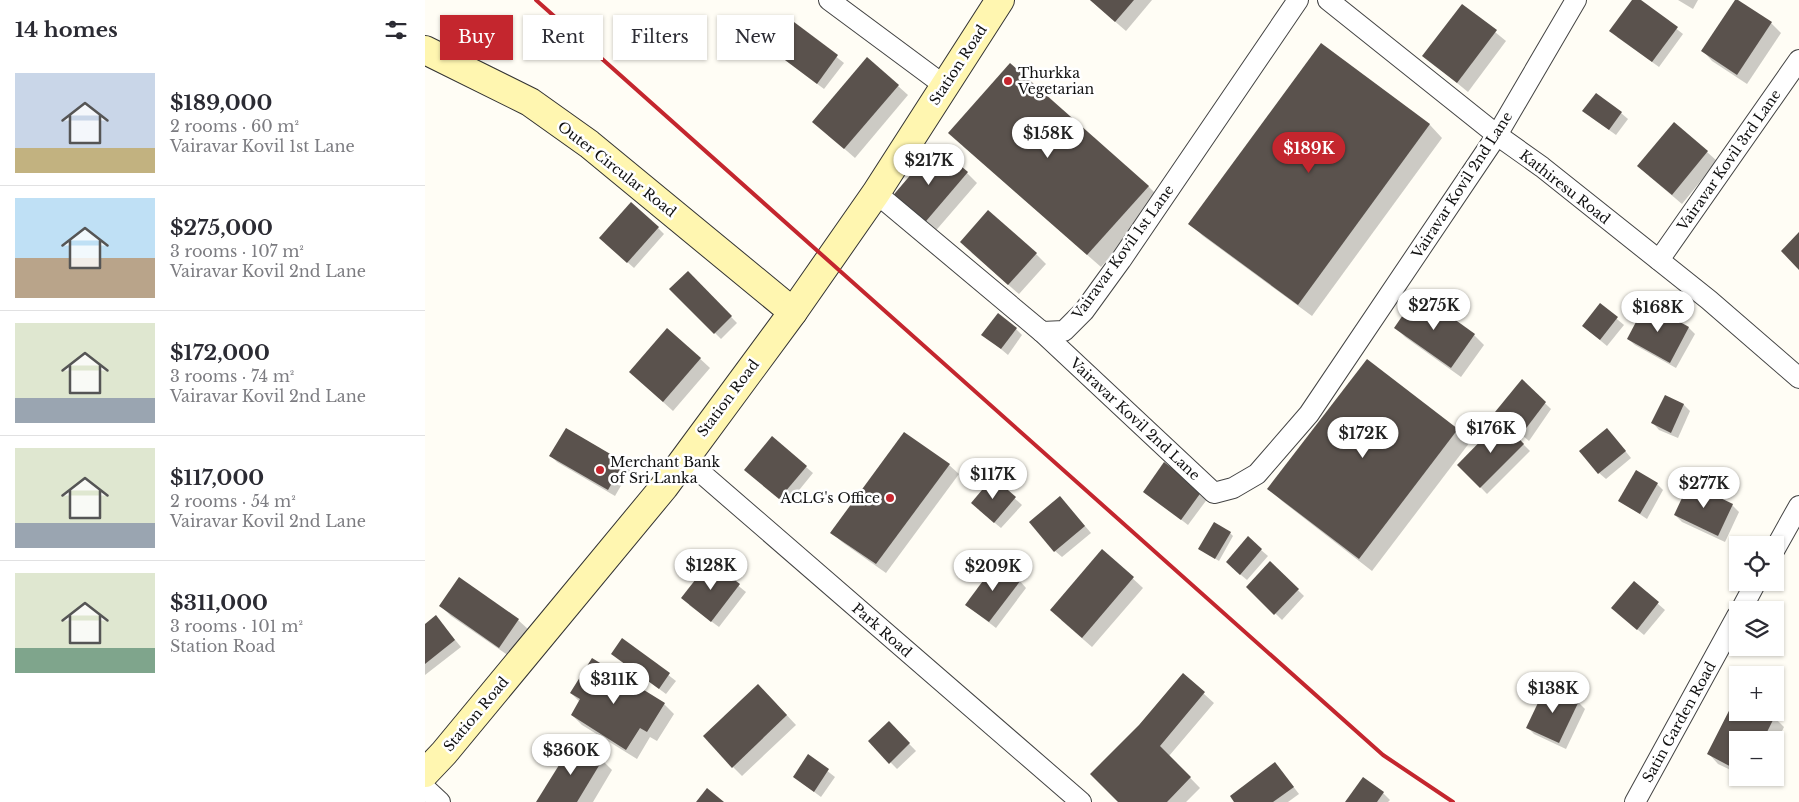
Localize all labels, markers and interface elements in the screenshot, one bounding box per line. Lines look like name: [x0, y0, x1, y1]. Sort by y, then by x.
chip: Buy: [440, 15, 513, 60]
chip: Rent: [523, 15, 603, 60]
chip: Filters: [613, 15, 707, 60]
chip: New: [717, 15, 794, 60]
icon: filters: [382, 16, 410, 44]
text: 14 homes: [15, 17, 118, 43]
street label: Station Road: [925, 21, 991, 109]
place label: Thurkka Vegetarian: [1017, 64, 1094, 98]
marker: Thurkka Vegetarian: [1002, 75, 1014, 87]
street label: Vairavar Kovil 3rd Lane: [1673, 86, 1785, 235]
text: $189,000: [170, 90, 272, 116]
icon: home: [55, 93, 115, 153]
street label: Vairavar Kovil 2nd Lane: [1407, 108, 1516, 263]
text: 2 rooms · 60 m²: [170, 116, 299, 136]
pin: $158K: [1013, 116, 1083, 159]
street label: Outer Circular Road: [554, 117, 680, 221]
text: $158K: [1023, 123, 1073, 143]
pin: $189K: [1274, 132, 1344, 174]
text: Vairavar Kovil 1st Lane: [170, 136, 355, 156]
text: $189K: [1283, 138, 1335, 158]
pin: $217K: [894, 144, 964, 186]
street label: Kathiresu Road: [1516, 146, 1614, 228]
text: $217K: [904, 150, 954, 170]
street label: Vairavar Kovil 1st Lane: [1068, 181, 1178, 323]
text: $275,000: [170, 215, 273, 241]
icon: home: [55, 218, 115, 278]
text: 3 rooms · 107 m²: [170, 241, 304, 261]
text: Vairavar Kovil 2nd Lane: [170, 261, 366, 281]
pin: $275K: [1399, 288, 1469, 331]
pin: $168K: [1623, 290, 1693, 333]
text: $275K: [1408, 295, 1460, 315]
text: $168K: [1632, 297, 1684, 317]
text: $172,000: [170, 340, 270, 366]
icon: home: [55, 343, 115, 403]
street label: Vairavar Kovil 2nd Lane: [1065, 353, 1204, 484]
street label: Station Road: [693, 355, 763, 440]
text: 3 rooms · 74 m²: [170, 366, 294, 386]
text: Vairavar Kovil 2nd Lane: [170, 386, 366, 406]
pin: $176K: [1456, 412, 1526, 454]
pin: $172K: [1328, 416, 1398, 459]
text: $176K: [1466, 418, 1516, 438]
text: $172K: [1338, 423, 1388, 443]
place label: Merchant Bank of Sri Lanka: [610, 453, 720, 487]
pin: $117K: [958, 458, 1028, 500]
marker: Merchant Bank of Sri Lanka: [594, 464, 606, 476]
text: $117K: [970, 464, 1016, 484]
text: $117,000: [170, 465, 264, 491]
pin: $277K: [1669, 466, 1739, 509]
icon: home: [55, 468, 115, 528]
text: $277K: [1679, 473, 1729, 493]
place label: ACLG's Office: [779, 489, 880, 507]
text: 2 rooms · 54 m²: [170, 491, 296, 511]
marker: ACLG's Office: [884, 492, 896, 504]
text: Vairavar Kovil 2nd Lane: [170, 511, 366, 531]
map controls: [1729, 536, 1784, 786]
button: locate: [1729, 536, 1784, 591]
pin: $128K: [676, 548, 746, 591]
pin: $209K: [958, 550, 1028, 592]
text: $128K: [685, 555, 737, 575]
text: $209K: [965, 556, 1021, 576]
text: $311,000: [170, 590, 268, 616]
icon: home: [55, 593, 115, 653]
street label: Park Road: [848, 599, 916, 661]
button: layers: [1729, 601, 1784, 656]
text: 3 rooms · 101 m²: [170, 616, 303, 636]
text: Station Road: [170, 636, 275, 656]
street label: Satin Garden Road: [1638, 658, 1720, 786]
pin: $311K: [579, 662, 649, 705]
button: +: [1729, 666, 1784, 721]
text: $311K: [590, 669, 638, 689]
pin: $138K: [1518, 672, 1588, 714]
street label: Station Road: [439, 673, 513, 755]
text: $138K: [1528, 678, 1578, 698]
button: −: [1729, 731, 1784, 786]
pin: $360K: [536, 734, 606, 776]
text: $360K: [543, 740, 599, 760]

